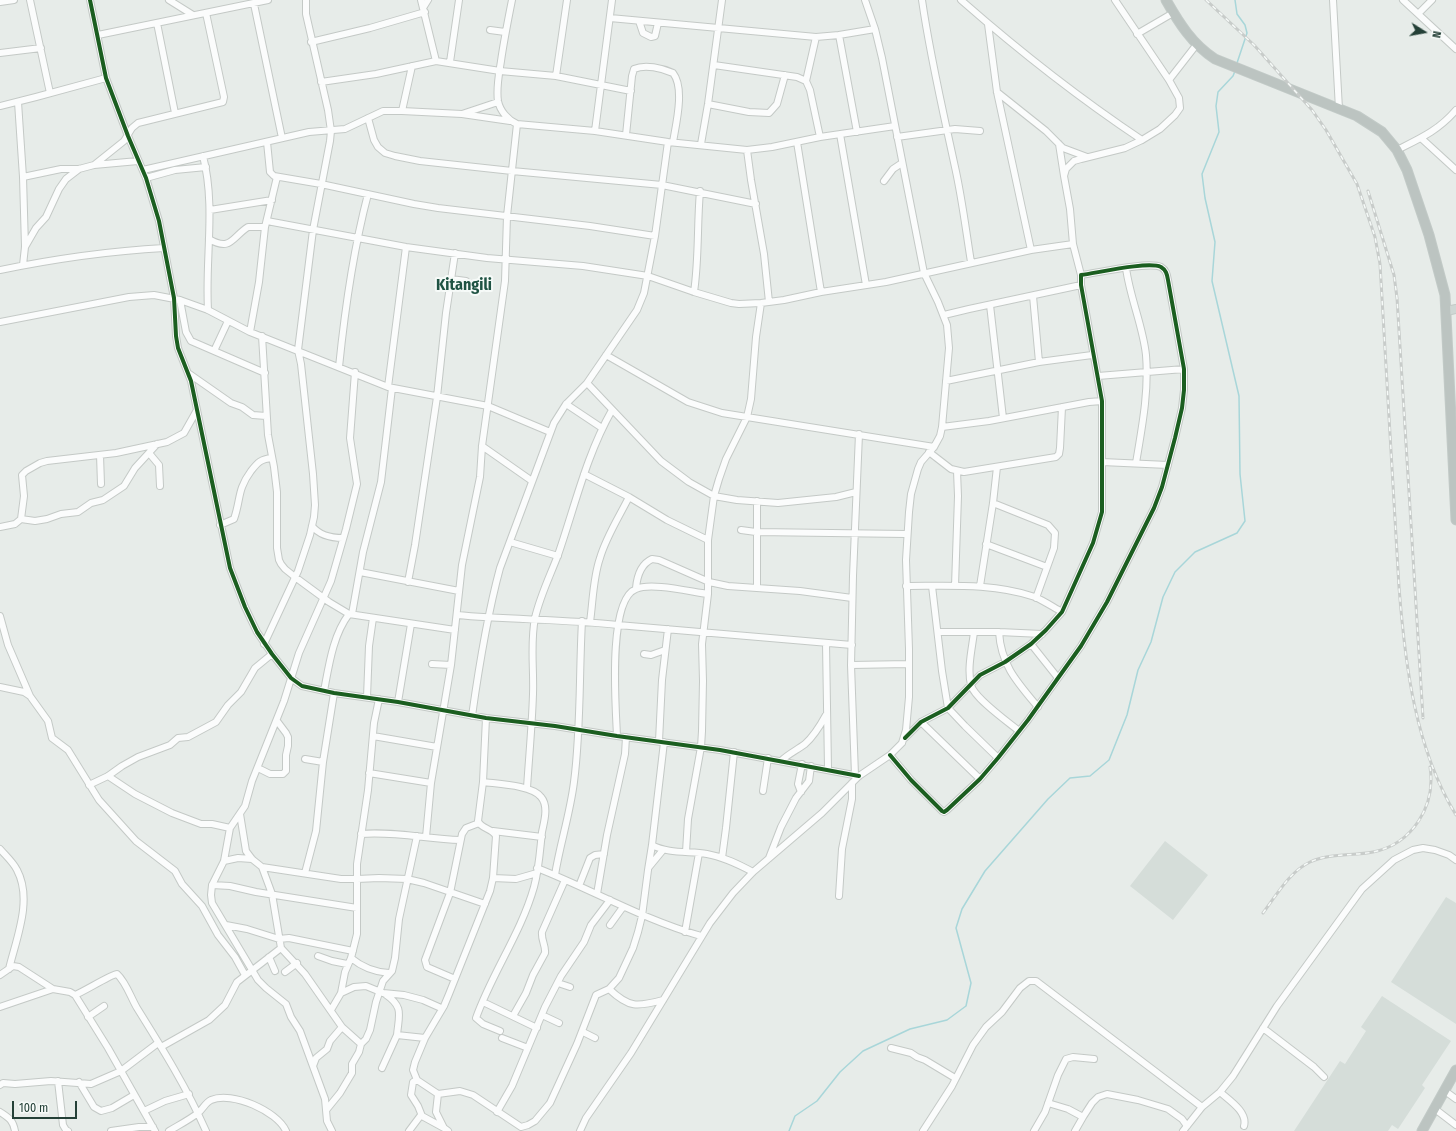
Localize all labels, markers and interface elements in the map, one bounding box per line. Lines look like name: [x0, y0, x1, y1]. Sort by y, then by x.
north arrow: [1404, 12, 1444, 52]
text: N: [1429, 30, 1443, 39]
district label: Kitangili: [436, 276, 492, 296]
scale bar: [14, 1093, 79, 1119]
text: 100 m: [19, 1101, 48, 1115]

